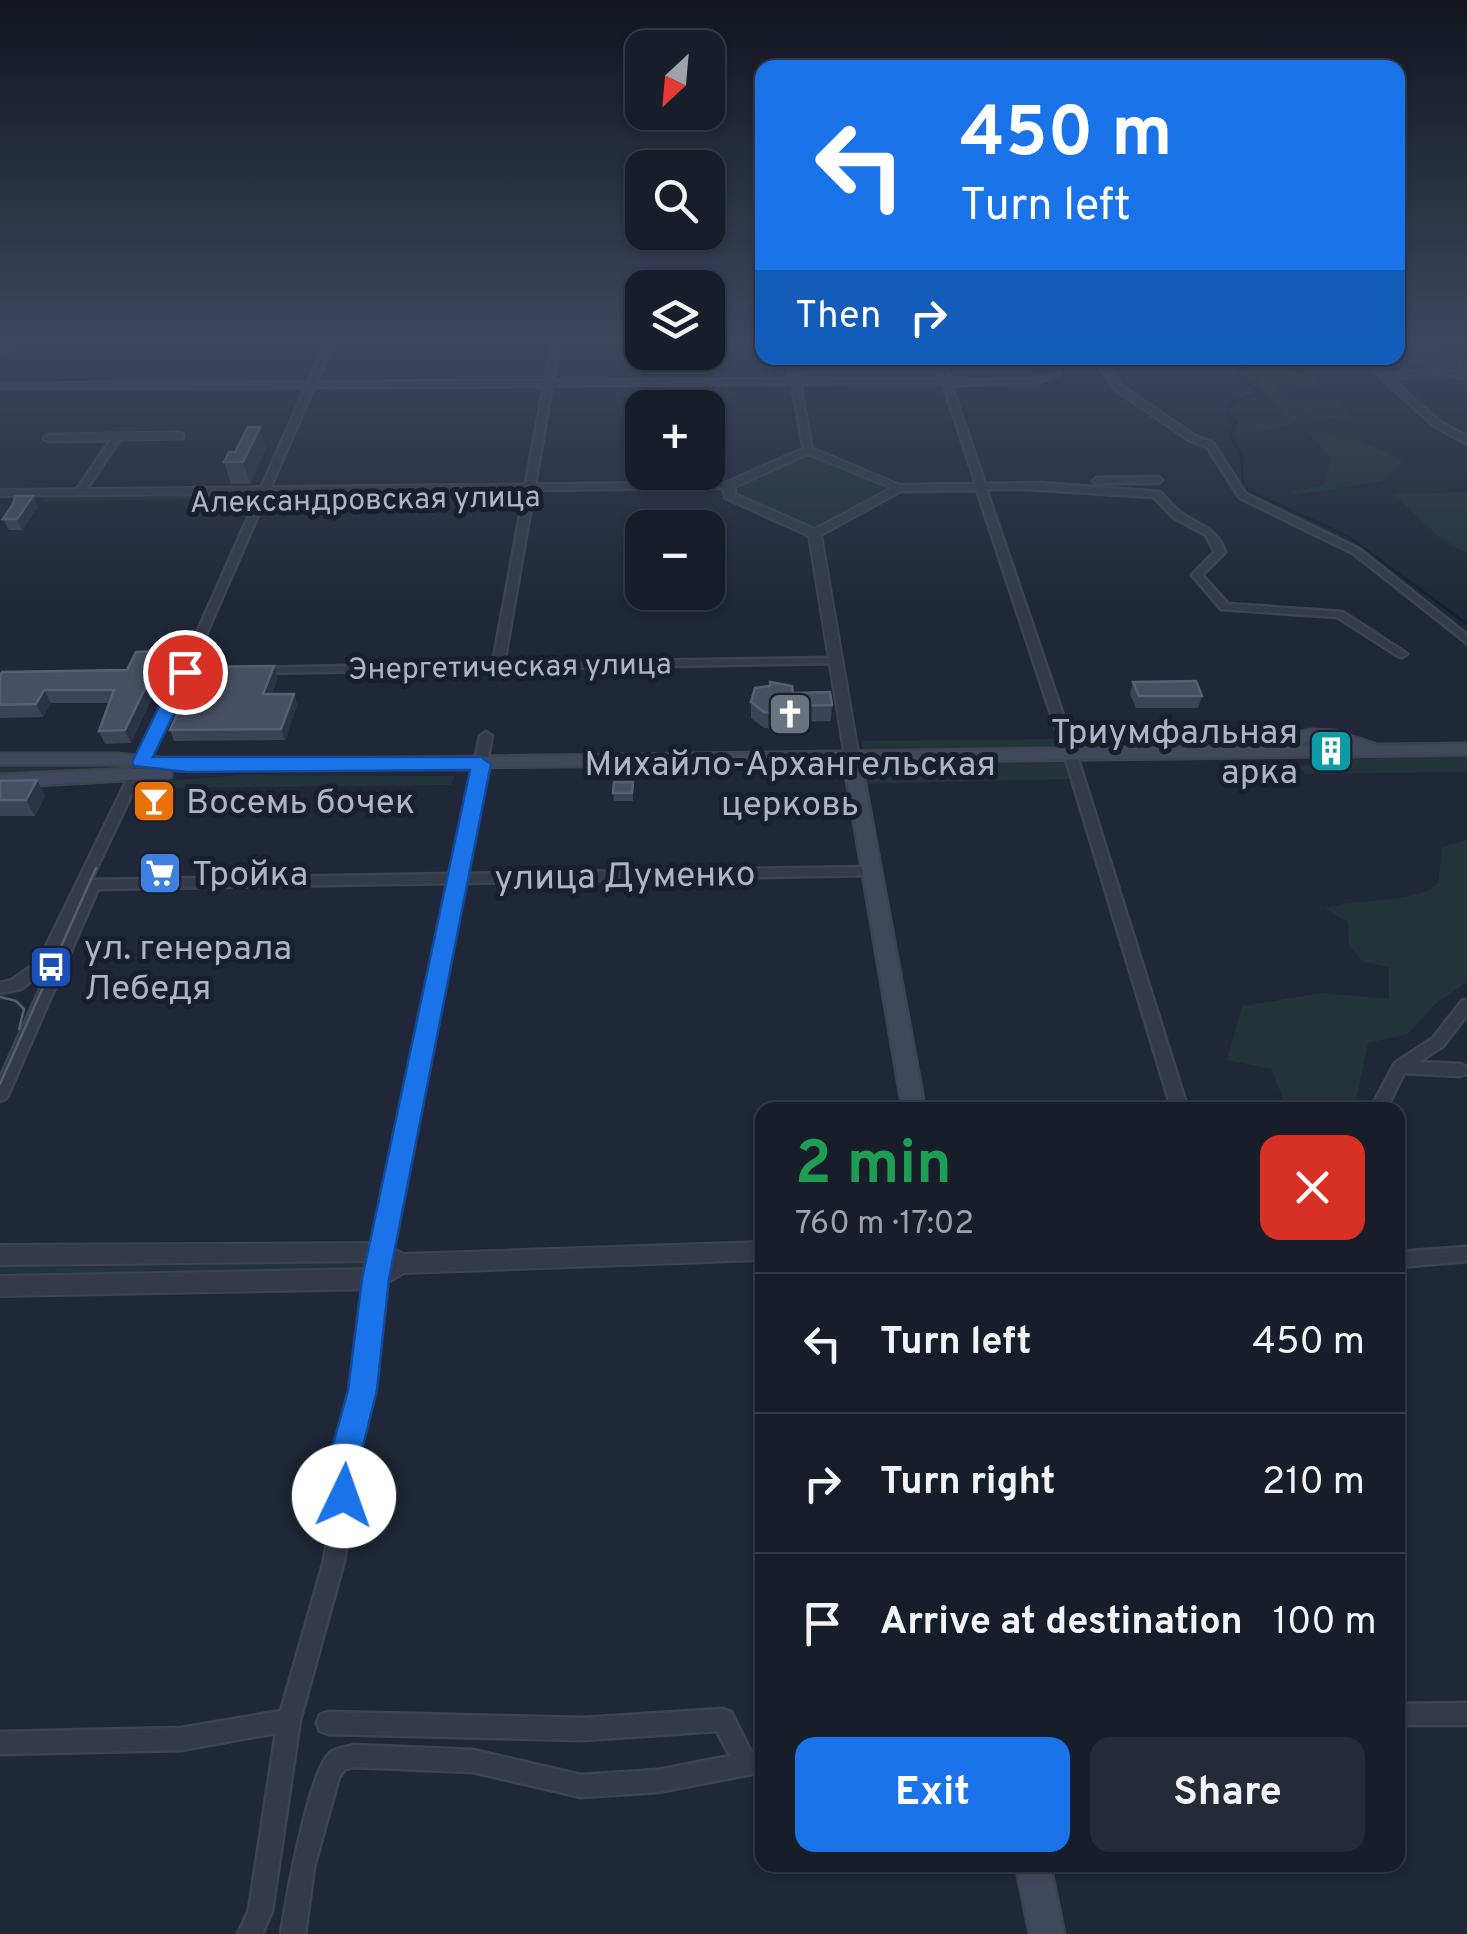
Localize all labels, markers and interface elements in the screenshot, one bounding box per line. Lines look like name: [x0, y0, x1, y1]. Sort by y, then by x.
north arrow: [625, 30, 725, 130]
map controls: [625, 30, 725, 610]
text: 450 m: [960, 92, 1172, 181]
icon: left: [795, 100, 925, 230]
button: search: [625, 150, 725, 250]
text: Turn left: [960, 179, 1131, 236]
button: layers: [625, 270, 725, 370]
icon: right: [901, 290, 956, 345]
text: Then: [795, 293, 881, 342]
button: +: [625, 390, 725, 490]
street label: Александровская улица: [189, 480, 541, 523]
button: −: [625, 510, 725, 610]
pin: [143, 630, 228, 715]
icon: arrive: [158, 645, 213, 700]
street label: Энергетическая улица: [348, 647, 672, 690]
church icon: Михайло-Архангельская церковь: [767, 691, 813, 737]
place label: Триумфальная арка: [1051, 712, 1298, 796]
building icon: Триумфальная арка: [1308, 728, 1354, 774]
place label: Михайло-Архангельская церковь: [584, 744, 996, 828]
bar icon: Восемь бочек: [131, 778, 177, 824]
place label: Восемь бочек: [186, 782, 415, 826]
supermarket icon: Тройка: [137, 850, 183, 896]
place label: Тройка: [192, 854, 308, 898]
street label: улица Думенко: [494, 854, 756, 902]
place label: ул. генерала Лебедя: [84, 928, 292, 1012]
bus stop icon: ул. генерала Лебедя: [28, 944, 74, 990]
text: 2 min: [795, 1129, 952, 1205]
button: close: [1260, 1135, 1365, 1240]
text: 760 m · 17:02: [795, 1205, 974, 1245]
icon: left: [795, 1316, 850, 1371]
text: Turn left: [880, 1319, 1032, 1368]
text: 450 m: [1252, 1319, 1365, 1368]
position arrow: [292, 1444, 396, 1548]
icon: right: [795, 1456, 850, 1511]
text: Turn right: [880, 1459, 1055, 1508]
text: 210 m: [1262, 1459, 1365, 1508]
icon: arrive: [795, 1596, 850, 1651]
text: Arrive at destination: [880, 1599, 1243, 1648]
text: 100 m: [1273, 1599, 1377, 1648]
button: Exit: [795, 1737, 1070, 1852]
button: Share: [1090, 1737, 1365, 1852]

